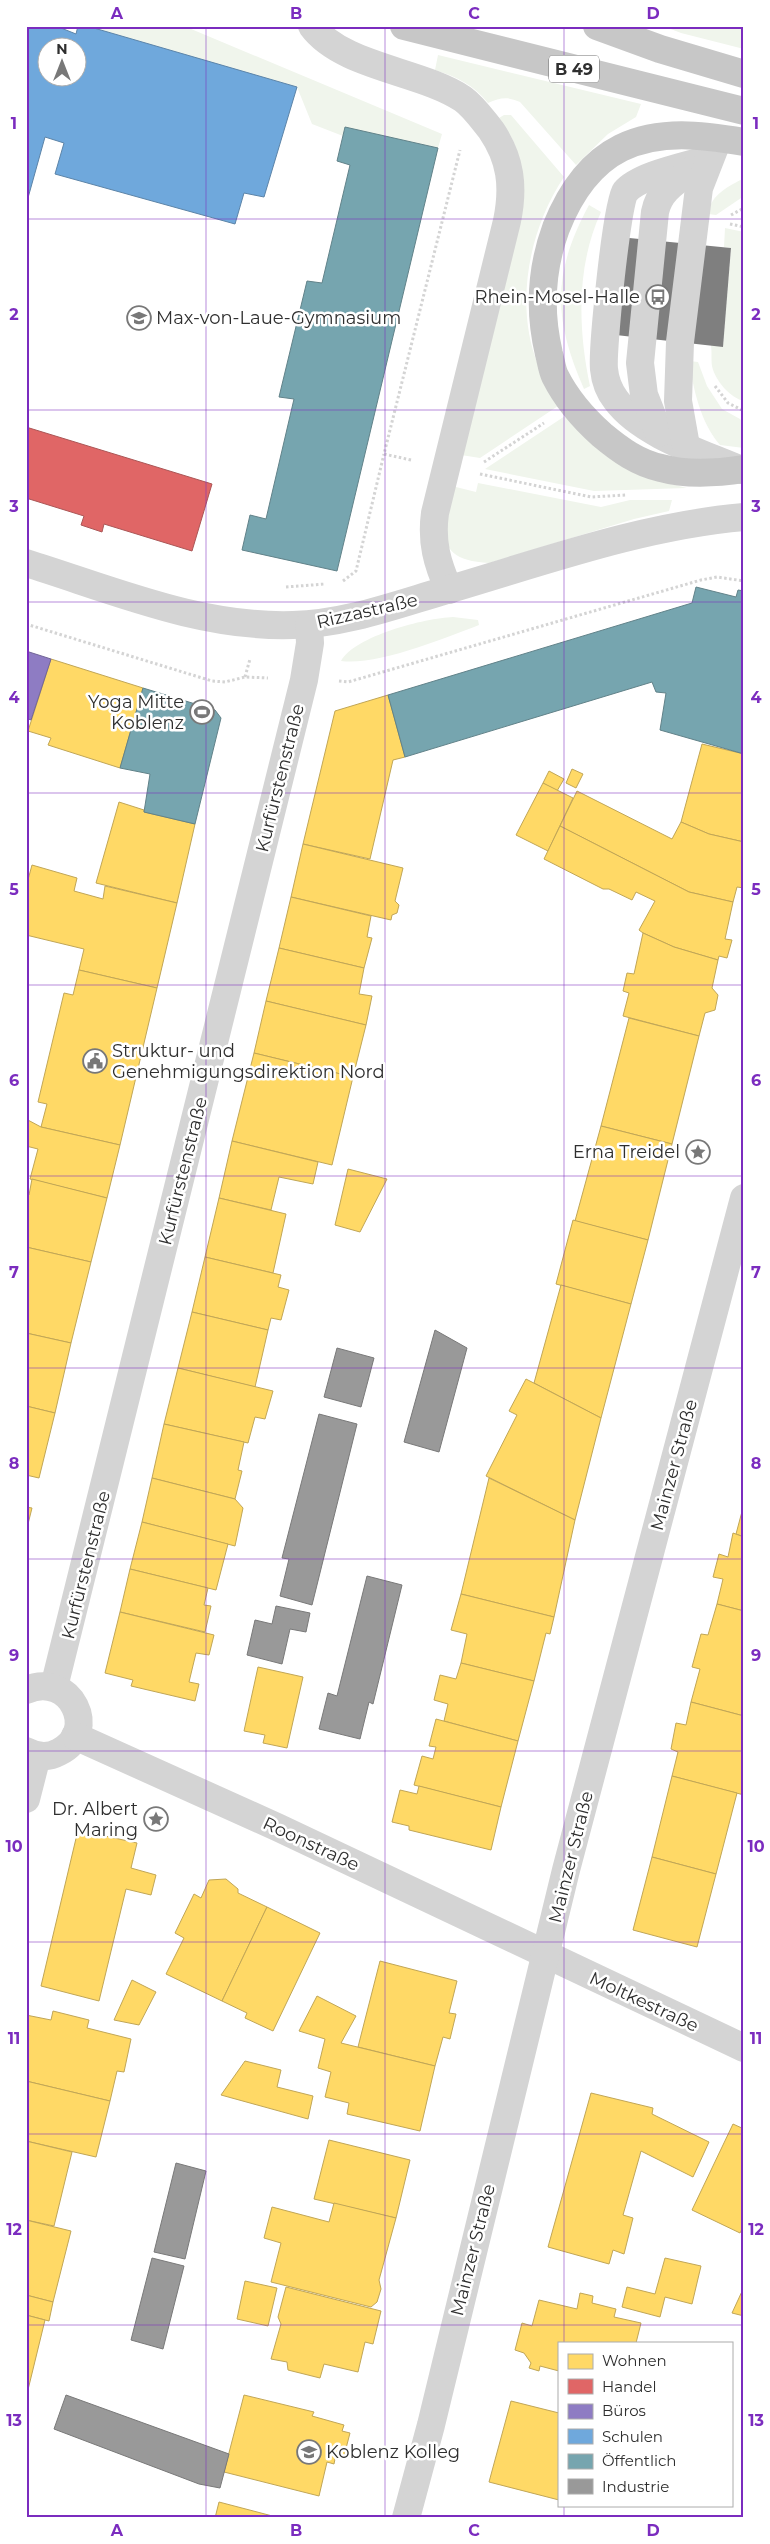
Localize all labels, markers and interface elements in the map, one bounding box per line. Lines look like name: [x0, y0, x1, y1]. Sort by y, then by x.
text: A: [110, 4, 124, 23]
text: B: [290, 4, 302, 23]
text: C: [468, 4, 480, 23]
text: D: [646, 4, 660, 23]
north arrow: [38, 38, 88, 88]
text: N: [56, 40, 68, 58]
road number: B 49: [549, 56, 599, 82]
text: 1: [11, 114, 17, 133]
text: 1: [753, 114, 759, 133]
bus stop icon: Rhein-Mosel-Halle: [645, 284, 671, 310]
place label: Rhein-Mosel-Halle: [474, 286, 640, 308]
text: 2: [9, 305, 19, 324]
school or university icon: Max-von-Laue-Gymnasium: [126, 305, 152, 331]
text: 2: [751, 305, 761, 324]
place label: Max-von-Laue-Gymnasium: [156, 307, 401, 329]
text: 3: [8, 497, 19, 516]
text: 3: [750, 497, 761, 516]
street label: Rizzastraße: [314, 589, 420, 633]
text: 4: [8, 688, 20, 707]
text: 4: [750, 688, 762, 707]
place label: Yoga Mitte Koblenz: [88, 691, 184, 734]
sports icon: Yoga Mitte Koblenz: [189, 699, 215, 725]
street label: Kurfürstenstraße: [251, 701, 309, 854]
text: 5: [9, 880, 19, 899]
text: 5: [751, 880, 761, 899]
place label: Struktur- und Genehmigungsdirektion Nord: [112, 1040, 385, 1083]
public building icon: Struktur- und Genehmigungsdirektion Nord: [82, 1048, 108, 1074]
text: 6: [9, 1071, 19, 1090]
text: 6: [751, 1071, 761, 1090]
street label: Kurfürstenstraße: [154, 1094, 212, 1247]
place icon: Erna Treidel: [685, 1139, 711, 1165]
place label: Erna Treidel: [573, 1141, 680, 1163]
text: 7: [9, 1263, 19, 1282]
text: 7: [751, 1263, 761, 1282]
street label: Mainzer Straße: [646, 1397, 702, 1533]
text: 8: [9, 1454, 19, 1473]
text: 8: [751, 1454, 761, 1473]
street label: Kurfürstenstraße: [57, 1488, 115, 1641]
text: 9: [9, 1646, 19, 1665]
text: 9: [751, 1646, 761, 1665]
street label: Mainzer Straße: [544, 1789, 598, 1925]
place label: Dr. Albert Maring: [52, 1798, 138, 1841]
place icon: Dr. Albert Maring: [143, 1806, 169, 1832]
street label: Roonstraße: [259, 1812, 363, 1876]
text: 10: [5, 1837, 23, 1856]
text: 10: [747, 1837, 765, 1856]
street label: Moltkestraße: [586, 1967, 702, 2037]
text: 11: [8, 2029, 20, 2048]
text: 11: [750, 2029, 762, 2048]
street label: Mainzer Straße: [446, 2182, 500, 2318]
text: 12: [6, 2220, 22, 2239]
text: 12: [748, 2220, 764, 2239]
legend: [558, 2342, 732, 2506]
text: Wohnen: [602, 2351, 667, 2370]
text: Handel: [602, 2377, 656, 2396]
text: Büros: [602, 2401, 646, 2420]
text: 13: [6, 2411, 22, 2430]
text: 13: [748, 2411, 764, 2430]
text: Schulen: [602, 2427, 663, 2446]
school or university icon: Koblenz Kolleg: [296, 2439, 322, 2465]
place label: Koblenz Kolleg: [326, 2441, 460, 2463]
text: Öffentlich: [602, 2451, 676, 2470]
text: Industrie: [602, 2477, 669, 2496]
text: A: [110, 2521, 124, 2540]
text: B: [290, 2521, 302, 2540]
text: C: [468, 2521, 480, 2540]
text: D: [646, 2521, 660, 2540]

